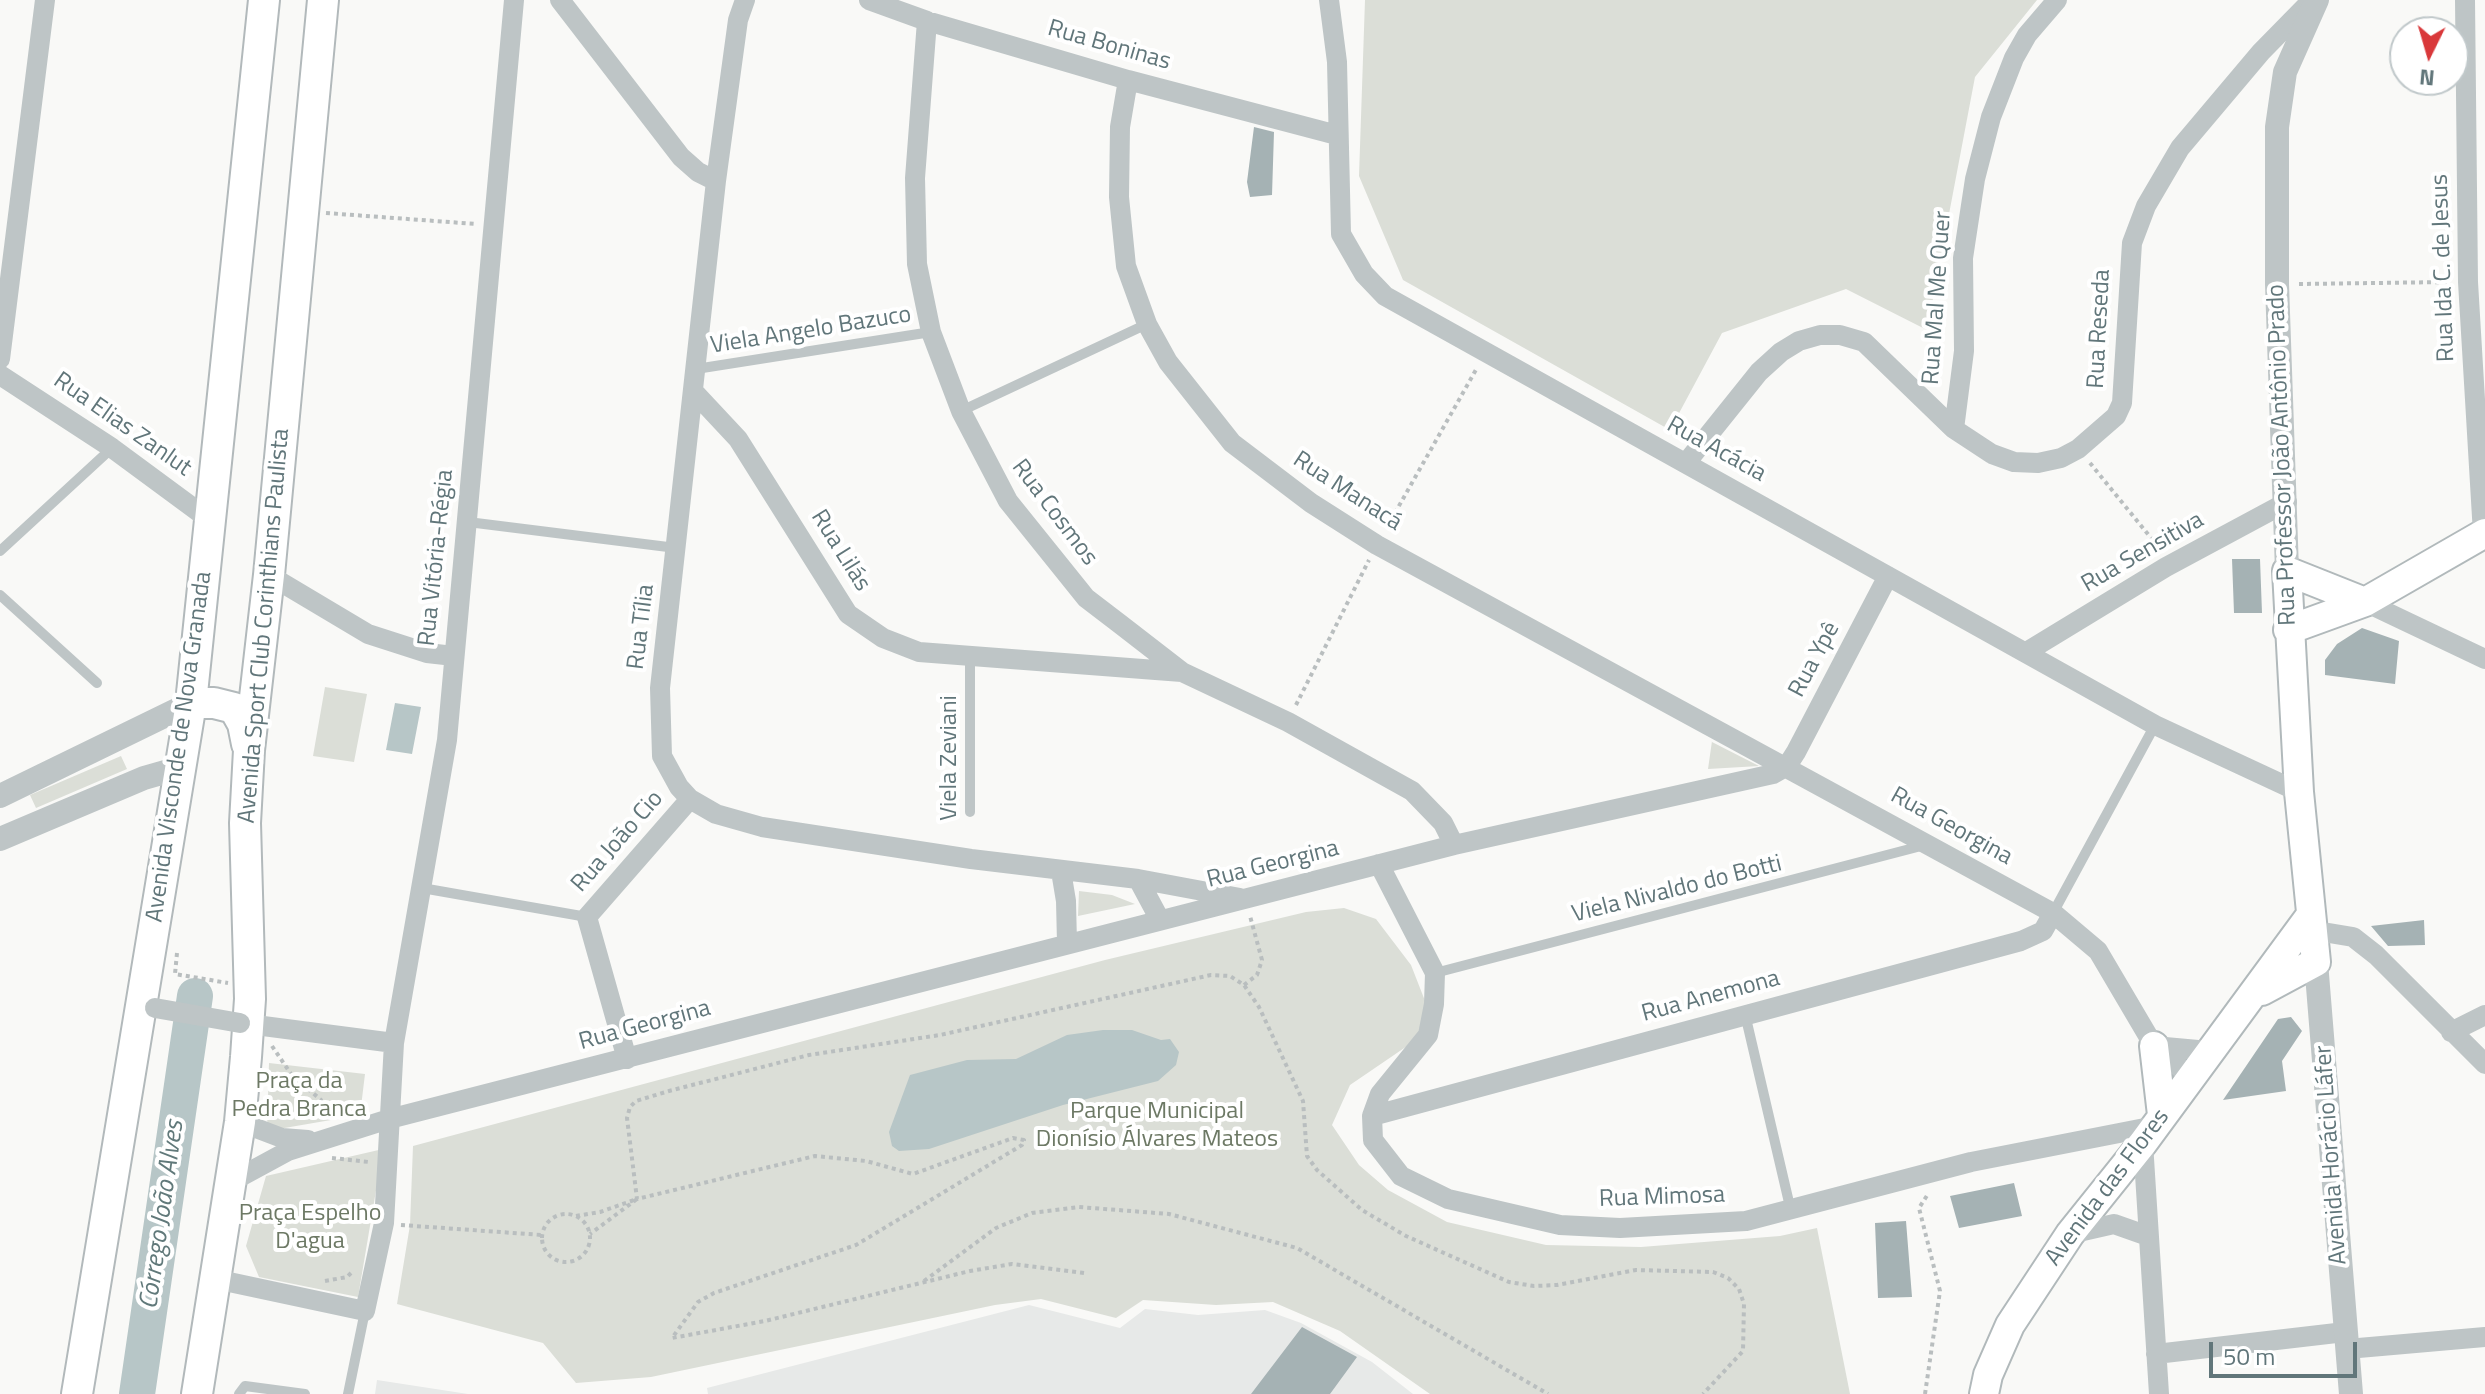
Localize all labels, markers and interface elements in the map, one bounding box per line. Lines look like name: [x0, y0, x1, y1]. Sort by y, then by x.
street label: Rua Boninas: [1044, 15, 1174, 77]
north arrow: [2389, 16, 2469, 96]
text: N: [2418, 60, 2436, 96]
street label: Rua Ida C. de Jesus: [2426, 173, 2462, 363]
street label: Rua Mal Me Quer: [1918, 210, 1958, 386]
street label: Rua Reseda: [2082, 269, 2118, 389]
street label: Rua Professor João Antônio Prado: [2263, 284, 2303, 626]
street label: Viela Angelo Bazuco: [709, 301, 913, 361]
street label: Rua Elias Zanlut: [47, 367, 197, 483]
street label: Rua Acácia: [1661, 411, 1771, 489]
street label: Avenida Sport Club Corinthians Paulista: [233, 427, 297, 825]
street label: Rua Manacá: [1287, 446, 1407, 538]
street label: Rua Cosmos: [1005, 454, 1103, 572]
street label: Rua Vitória-Régia: [413, 468, 461, 648]
street label: Rua Lilás: [804, 505, 876, 597]
street label: Rua Sensitiva: [2077, 506, 2209, 600]
street label: Avenida Visconde de Nova Granada: [141, 570, 219, 924]
street label: Rua Tília: [622, 583, 662, 671]
street label: Rua Ypê: [1783, 617, 1847, 703]
street label: Viela Zeviani: [936, 695, 964, 821]
street label: Rua Georgina: [1885, 782, 2017, 872]
street label: Rua João Cio: [566, 785, 670, 899]
street label: Rua Georgina: [1204, 835, 1342, 895]
street label: Viela Nivaldo do Botti: [1569, 850, 1785, 930]
street label: Rua Anemona: [1639, 965, 1783, 1029]
street label: Rua Georgina: [576, 995, 714, 1057]
street label: Avenida Horácio Láfer: [2310, 1044, 2354, 1266]
park label: Praça da Pedra Branca: [231, 1068, 367, 1124]
park label: Parque Municipal Dionísio Álvares Mateos: [1036, 1098, 1278, 1154]
street label: Avenida das Flores: [2040, 1104, 2176, 1272]
water label: Córrego João Alves: [134, 1119, 192, 1311]
street label: Rua Mimosa: [1598, 1181, 1726, 1215]
park label: Praça Espelho D'agua: [239, 1200, 381, 1256]
scale bar: [2213, 1326, 2361, 1376]
text: 50 m: [2223, 1338, 2275, 1374]

